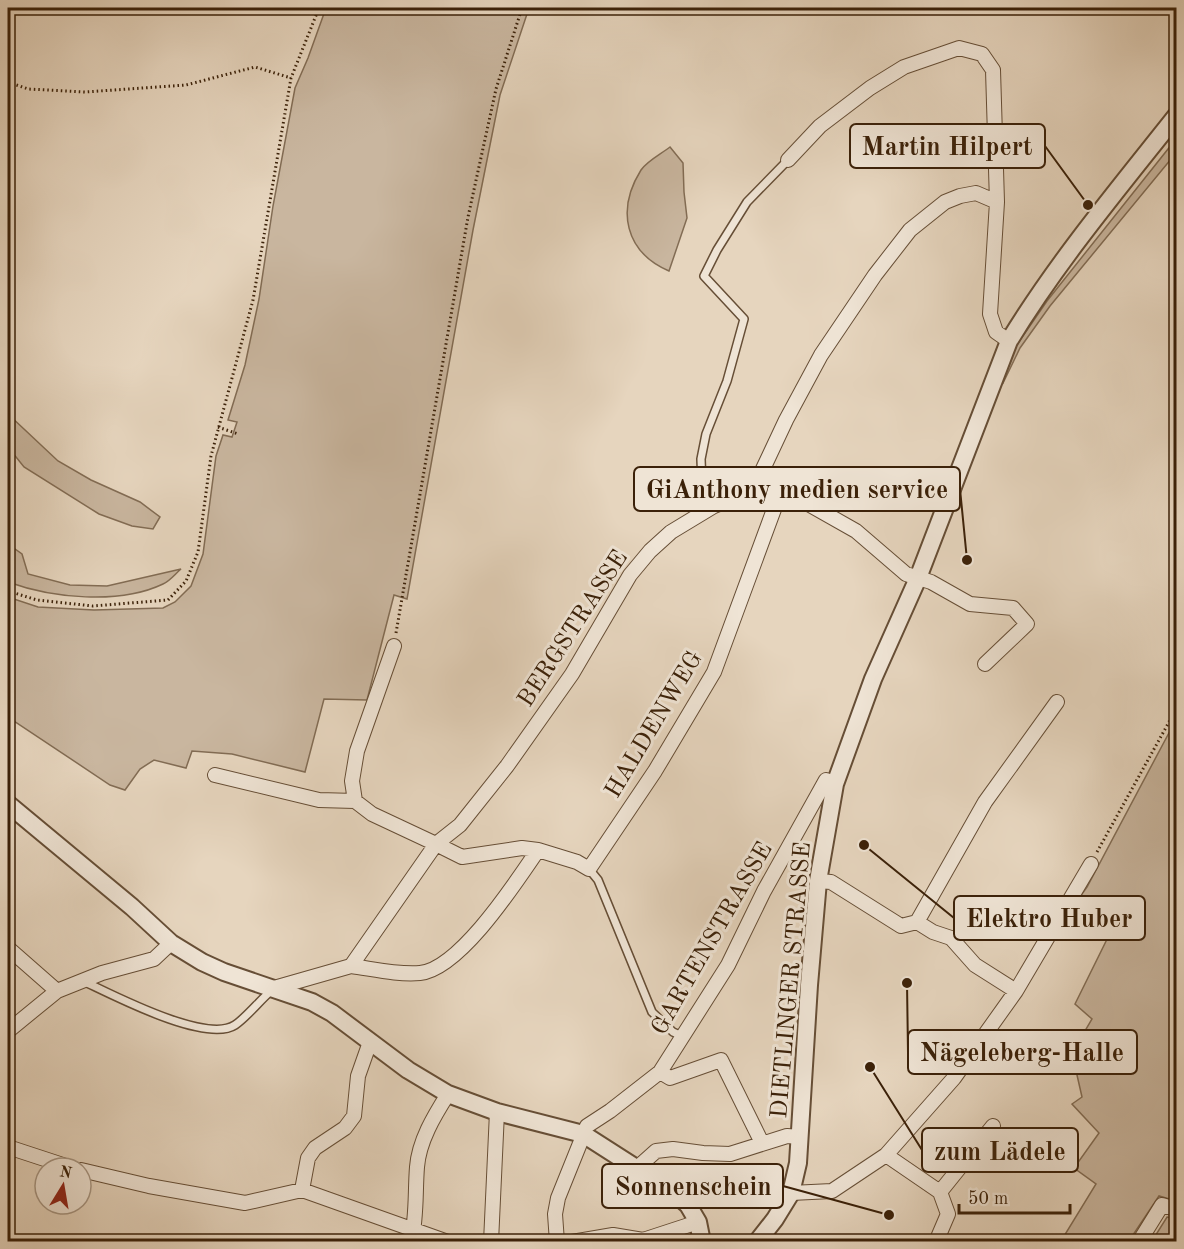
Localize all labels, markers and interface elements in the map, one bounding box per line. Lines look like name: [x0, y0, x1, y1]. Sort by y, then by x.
callout: Martin Hilpert: [850, 124, 1045, 168]
text: Martin Hilpert: [862, 135, 1032, 161]
callout: GiAnthony medien service: [634, 467, 960, 511]
text: GiAnthony medien service: [646, 478, 948, 504]
street label: BERGSTRASSE: [514, 546, 633, 712]
street label: HALDENWEG: [602, 647, 708, 803]
street label: GARTENSTRASSE: [648, 839, 778, 1039]
street label: DIETLINGER STRASSE: [768, 841, 816, 1119]
callout: Elektro Huber: [954, 896, 1145, 940]
text: Elektro Huber: [966, 907, 1132, 933]
callout: Nägeleberg-Halle: [908, 1030, 1137, 1074]
text: Nägeleberg-Halle: [920, 1041, 1124, 1067]
callout: zum Lädele: [922, 1128, 1078, 1172]
text: zum Lädele: [934, 1140, 1066, 1166]
north arrow: [33, 1156, 93, 1216]
text: N: [58, 1164, 74, 1182]
callout: Sonnenschein: [602, 1164, 783, 1208]
text: Sonnenschein: [614, 1175, 772, 1201]
scale bar: [959, 1177, 1070, 1215]
text: 50 m: [968, 1190, 1008, 1208]

